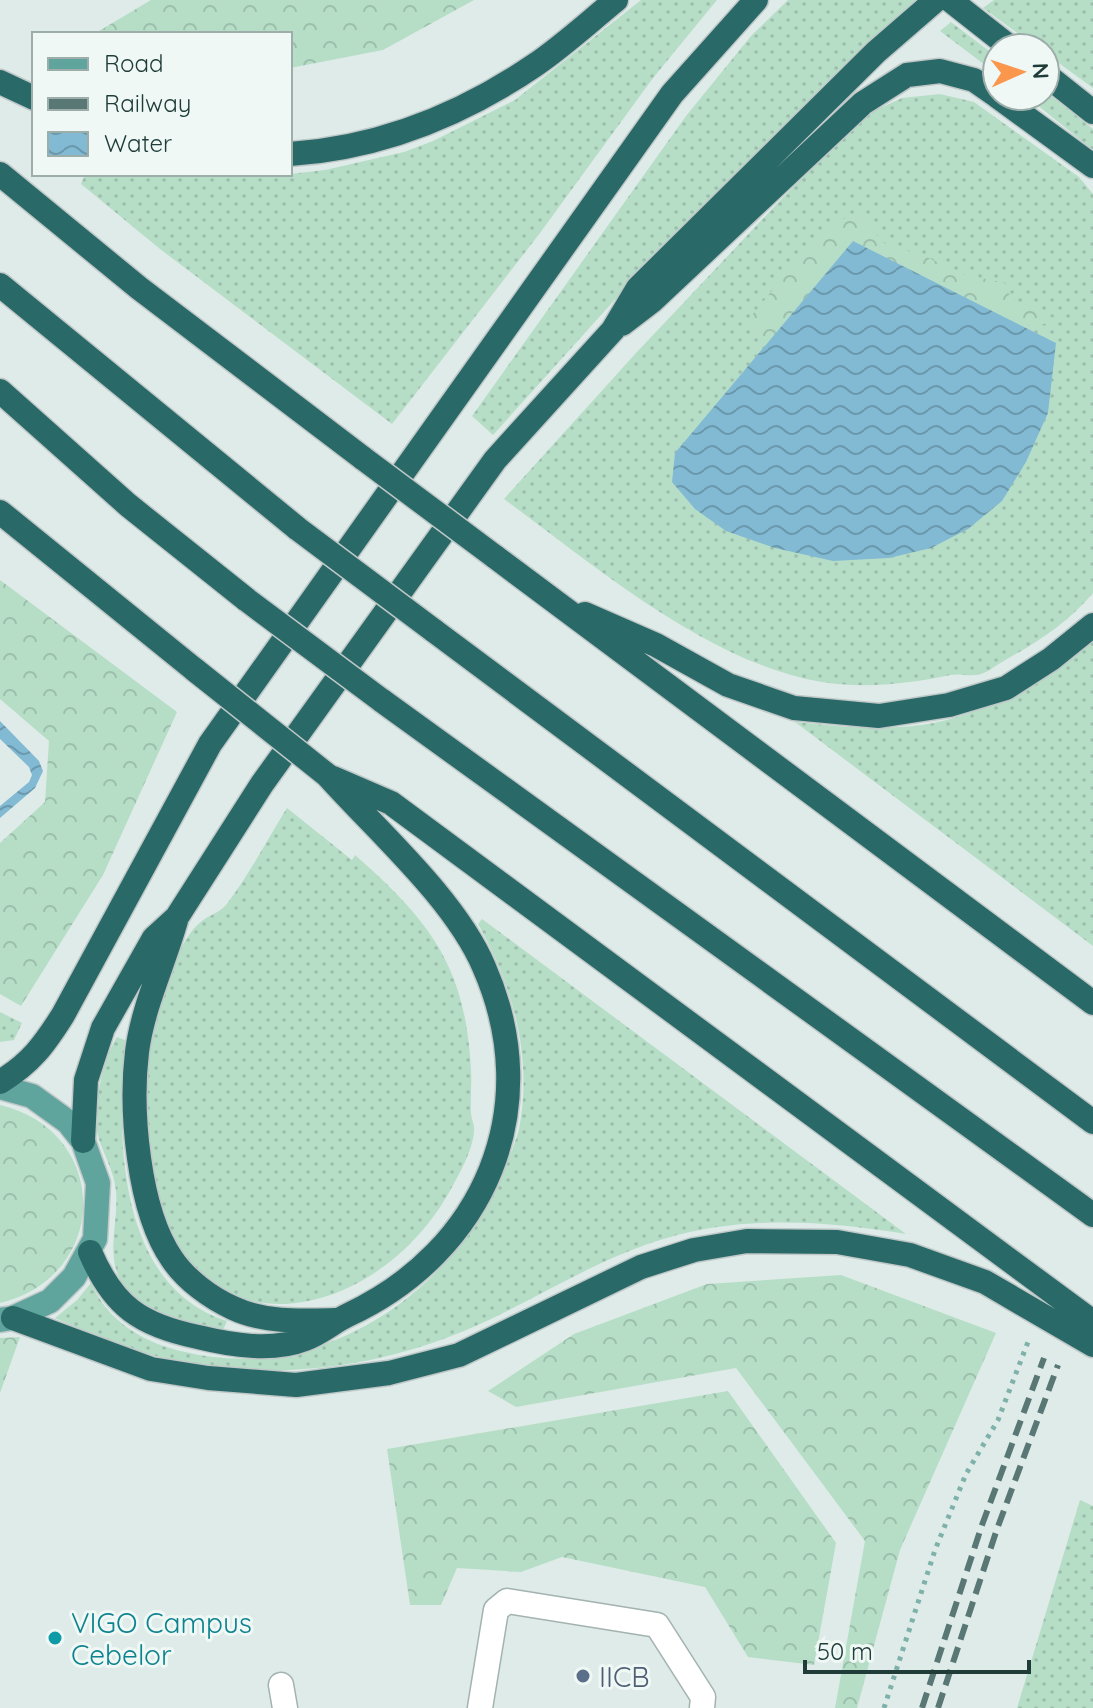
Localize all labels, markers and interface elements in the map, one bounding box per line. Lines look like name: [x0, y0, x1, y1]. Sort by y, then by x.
legend: [32, 32, 292, 176]
north arrow: [981, 32, 1061, 112]
text: Road: [104, 48, 164, 78]
text: N: [1027, 62, 1055, 80]
text: Railway: [104, 88, 191, 118]
text: Water: [104, 128, 172, 158]
place label: VIGO Campus Cebelor: [71, 1605, 252, 1672]
scale bar: [805, 1624, 1029, 1674]
marker: VIGO Campus Cebelor: [46, 1629, 64, 1647]
text: 50 m: [817, 1636, 873, 1666]
place label: IICB: [599, 1659, 650, 1694]
marker: IICB: [574, 1667, 592, 1685]

